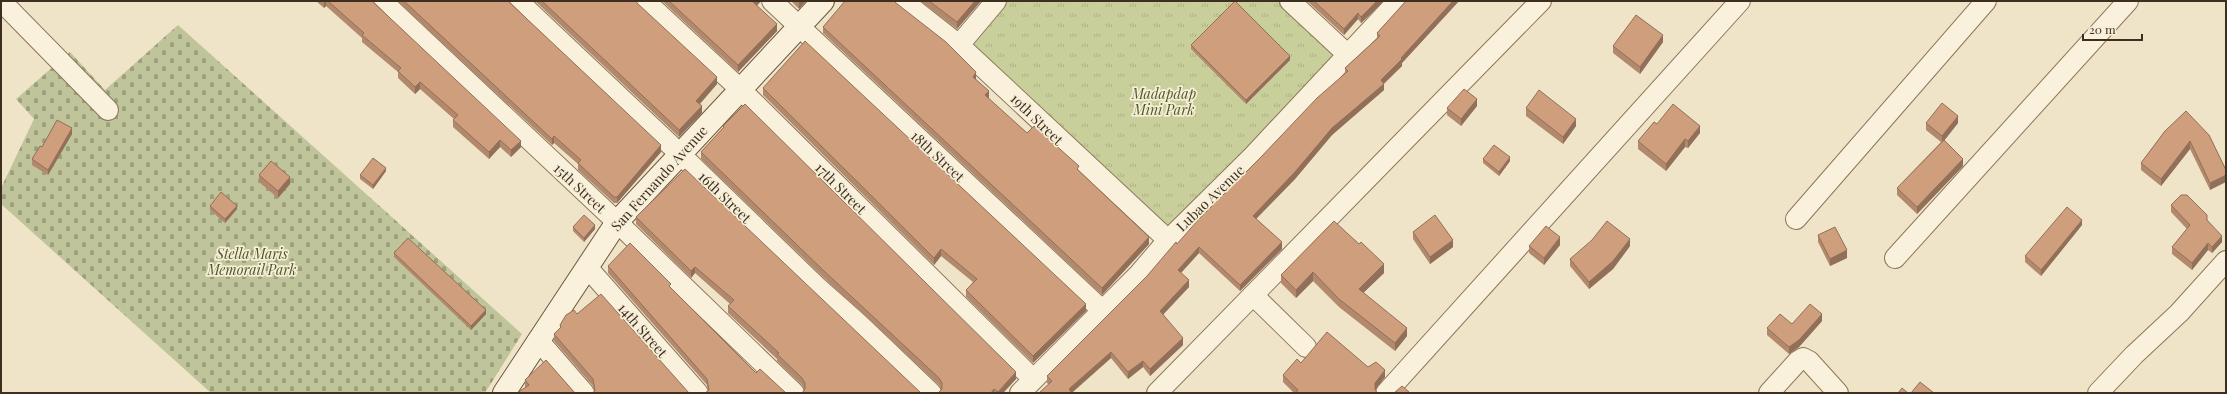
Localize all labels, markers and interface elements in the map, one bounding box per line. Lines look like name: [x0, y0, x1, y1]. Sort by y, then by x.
scale bar: [2083, 16, 2142, 42]
text: 20 m: [2089, 21, 2116, 37]
park label: Madapdap Mini Park: [1131, 84, 1196, 119]
street label: 19th Street: [1006, 89, 1068, 150]
street label: San Fernando Avenue: [606, 121, 712, 235]
street label: 18th Street: [907, 126, 970, 186]
street label: 17th Street: [811, 158, 871, 218]
street label: 15th Street: [550, 159, 611, 218]
street label: Lubao Avenue: [1172, 161, 1248, 235]
street label: 16th Street: [694, 167, 756, 228]
park label: Stella Maris Memorail Park: [207, 244, 296, 279]
street label: 14th Street: [614, 299, 673, 362]

